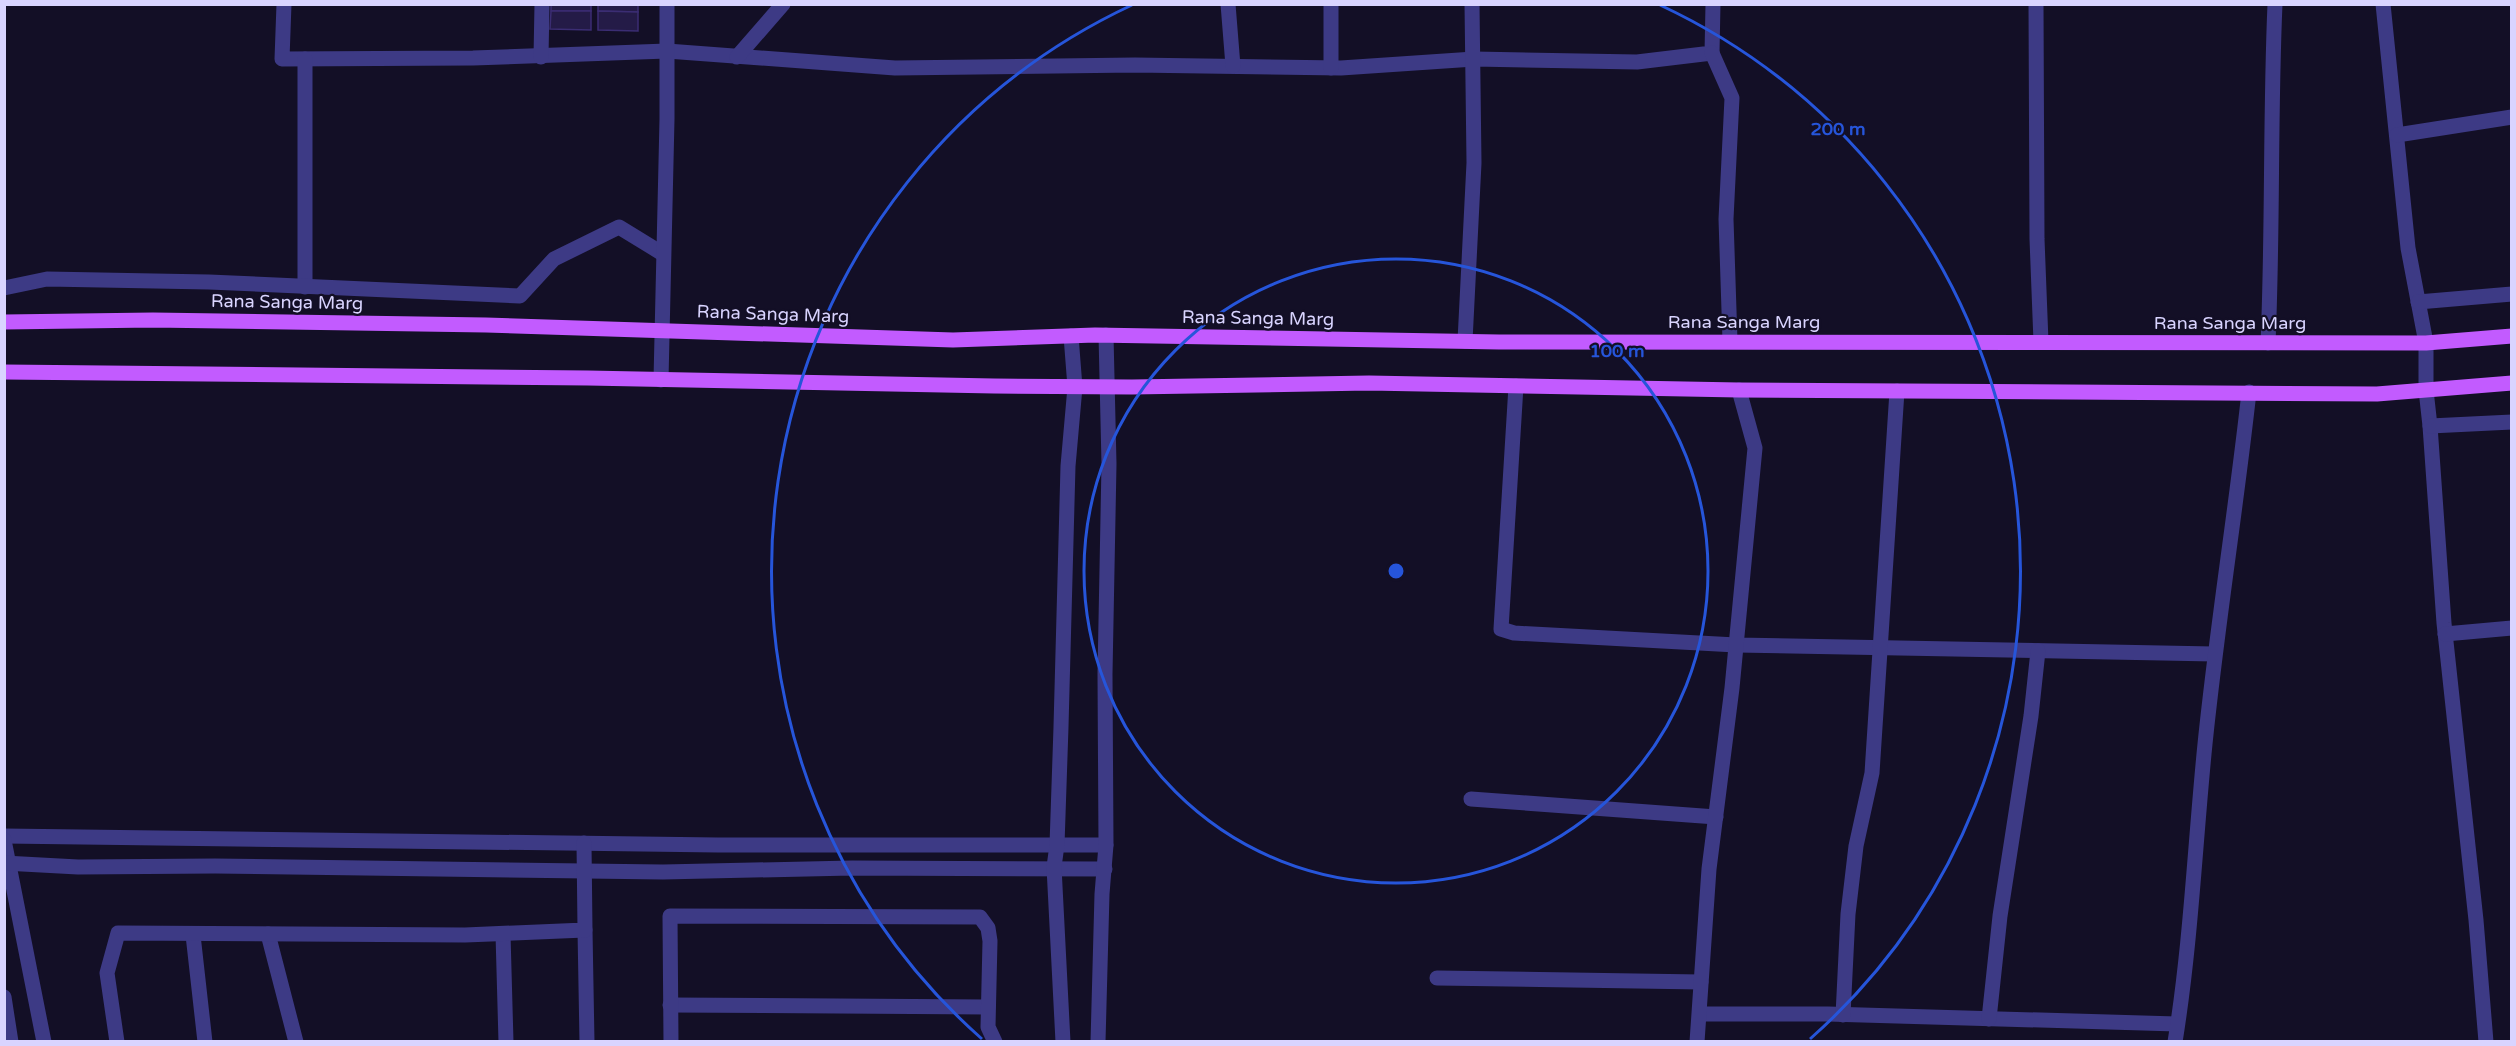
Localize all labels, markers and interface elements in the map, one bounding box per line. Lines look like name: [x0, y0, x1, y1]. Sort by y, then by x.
text: 200 m: [1810, 118, 1866, 140]
street label: Rana Sanga Marg: [211, 290, 363, 314]
street label: Rana Sanga Marg: [696, 300, 850, 328]
street label: Rana Sanga Marg: [1182, 306, 1334, 330]
street label: Rana Sanga Marg: [1668, 311, 1820, 333]
street label: Rana Sanga Marg: [2154, 312, 2306, 334]
text: 100 m: [1589, 340, 1645, 362]
centre of rings: [1386, 561, 1406, 581]

